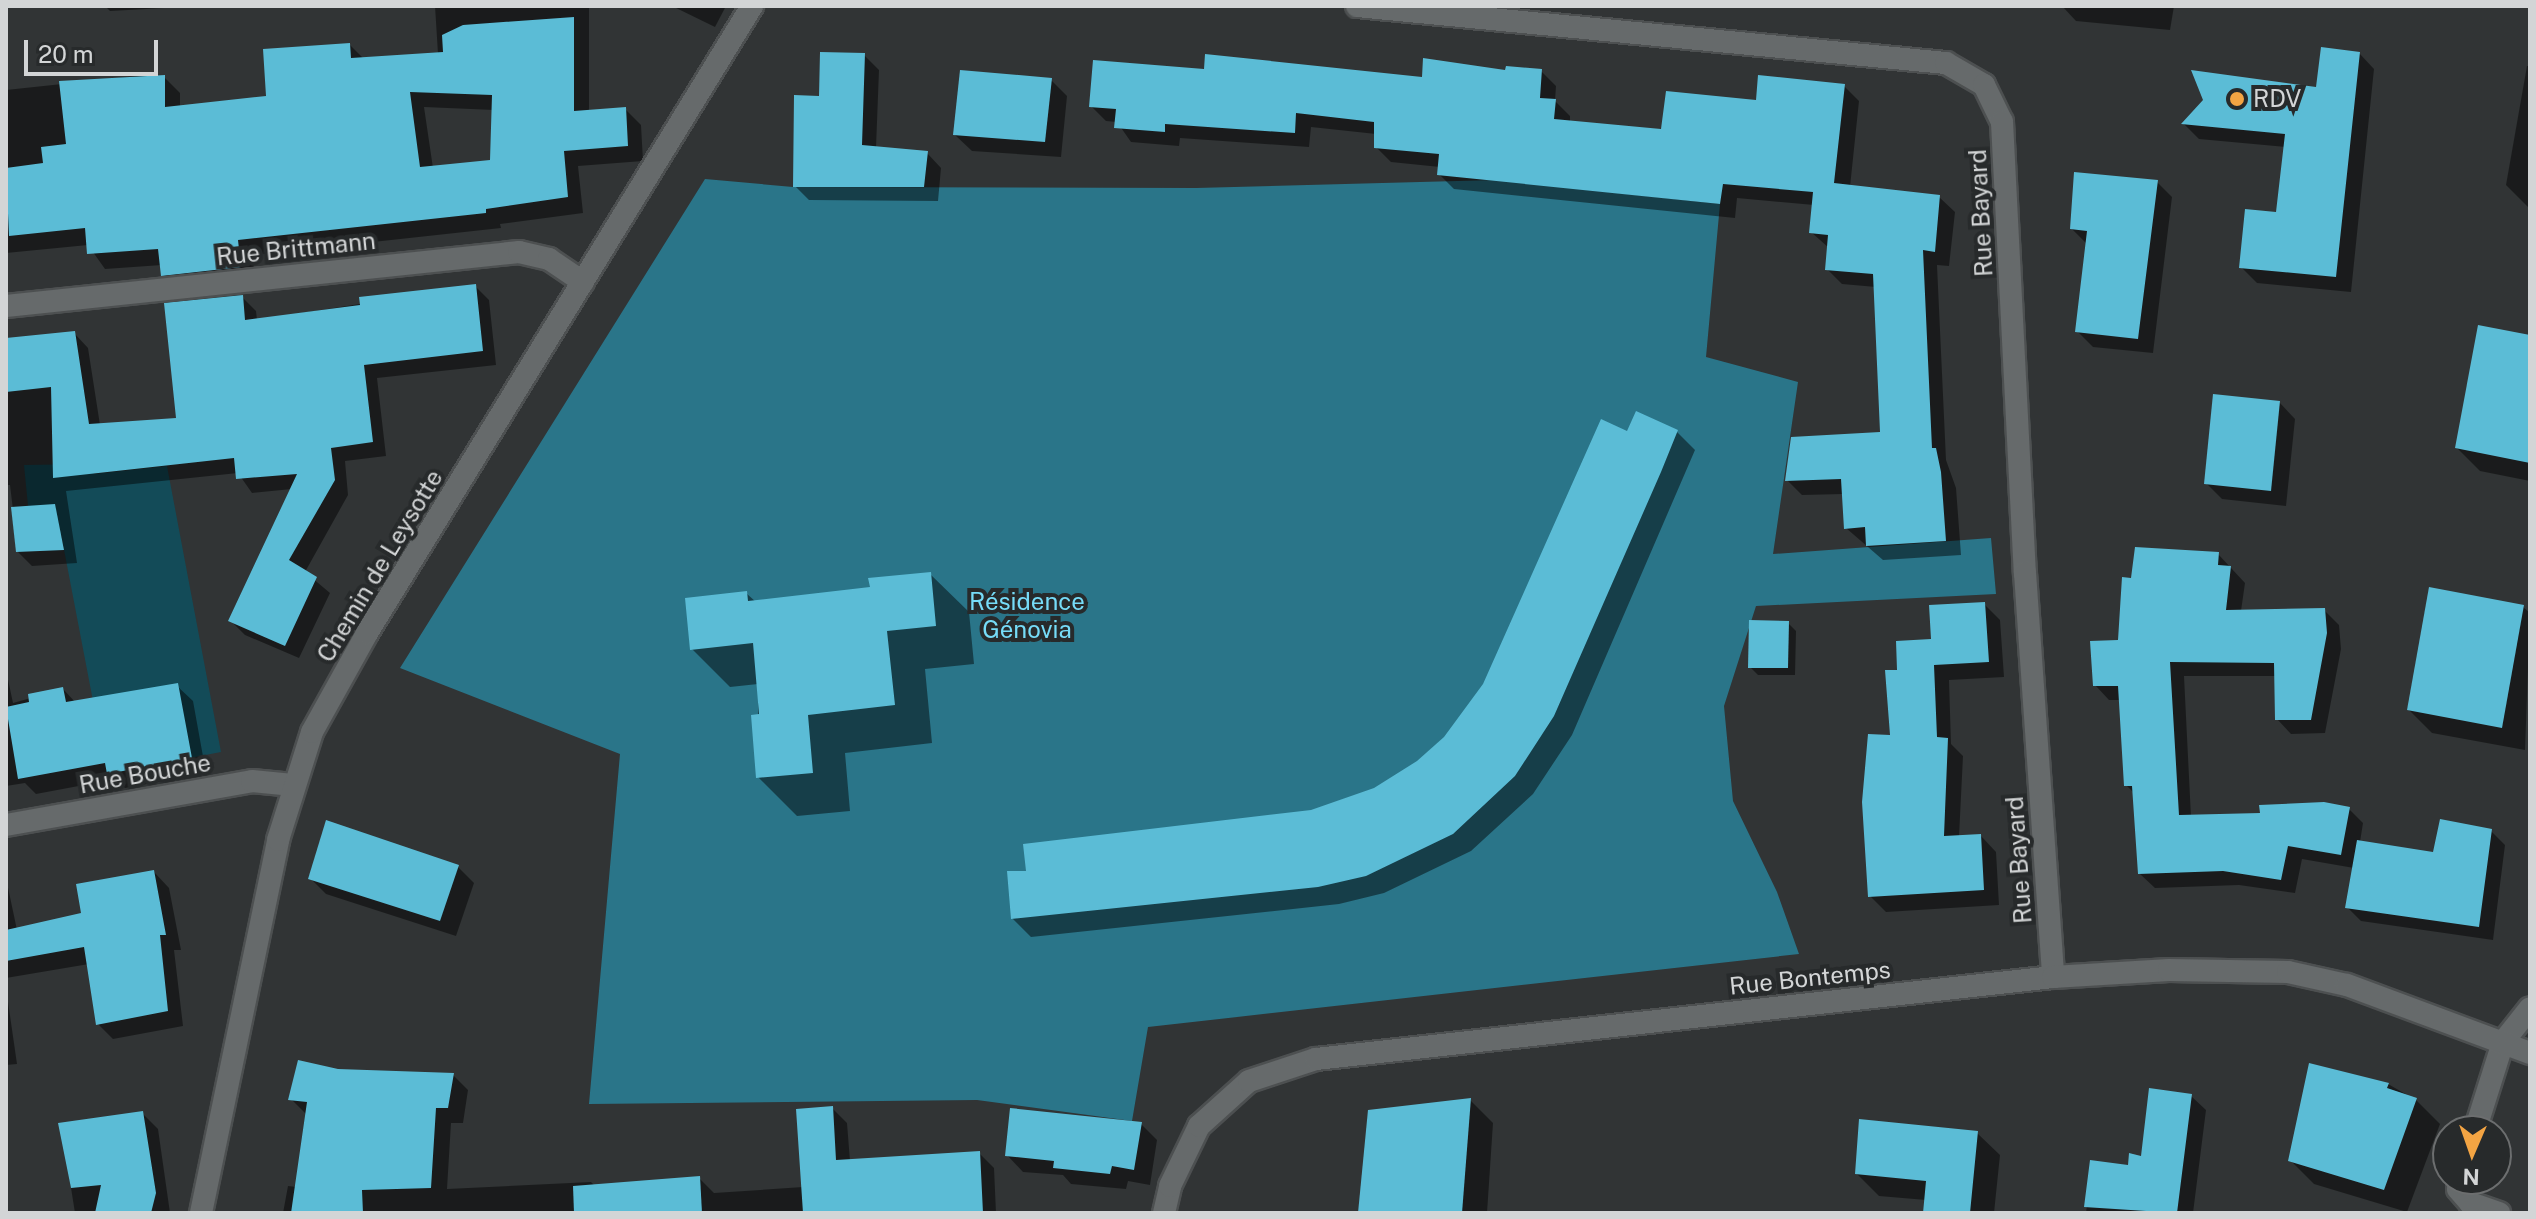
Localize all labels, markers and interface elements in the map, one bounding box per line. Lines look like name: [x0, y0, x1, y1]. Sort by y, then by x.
scale bar: [28, 24, 162, 74]
text: 20 m: [38, 40, 94, 68]
place label: RDV: [2253, 85, 2301, 113]
marker: RDV: [2228, 90, 2246, 108]
street label: Rue Bayard: [1963, 148, 1999, 278]
street label: Rue Brittmann: [215, 226, 377, 272]
street label: Chemin de Leysotte: [311, 464, 449, 668]
park label: Résidence Génovia: [969, 588, 1085, 644]
street label: Rue Bouche: [77, 748, 213, 800]
street label: Rue Bayard: [2000, 795, 2038, 925]
street label: Rue Bontemps: [1728, 955, 1892, 1001]
north arrow: [2432, 1115, 2512, 1195]
text: N: [2462, 1164, 2480, 1190]

